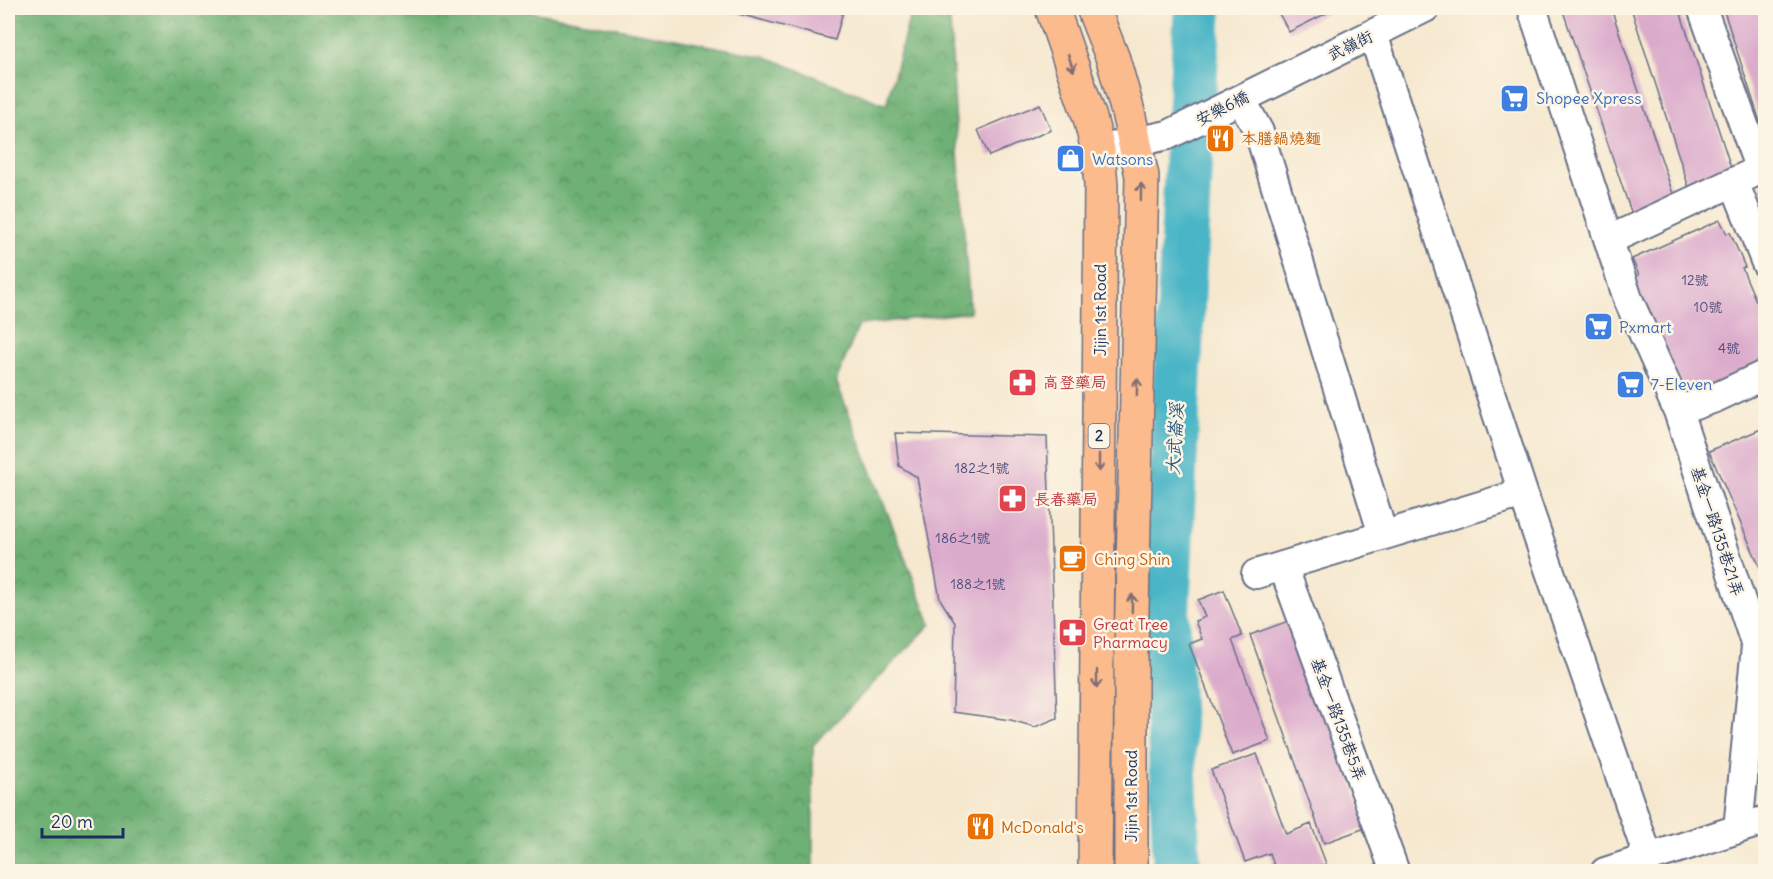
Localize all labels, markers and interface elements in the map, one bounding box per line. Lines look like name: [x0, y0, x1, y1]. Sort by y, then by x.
street label: 武嶺街: [1324, 25, 1376, 65]
one-way arrow: [1066, 53, 1077, 72]
supermarket icon: Shopee Xpress: [1499, 82, 1531, 114]
street label: 安樂6橋: [1192, 86, 1252, 130]
place label: Shopee Xpress: [1536, 88, 1642, 108]
restaurant icon: 本膳鍋燒麵: [1204, 122, 1236, 154]
place label: 本膳鍋燒麵: [1241, 128, 1321, 148]
shop icon: Watsons: [1055, 143, 1087, 175]
place label: Watsons: [1092, 149, 1153, 169]
one-way arrow: [1135, 183, 1147, 203]
street label: Jijin 1st Road: [1090, 264, 1110, 356]
house number: 12號: [1681, 271, 1709, 289]
house number: 10號: [1694, 298, 1722, 316]
supermarket icon: Pxmart: [1582, 311, 1614, 343]
place label: Pxmart: [1619, 317, 1672, 337]
house number: 4號: [1718, 339, 1740, 357]
pharmacy icon: 高登藥局: [1006, 366, 1038, 398]
supermarket icon: 7-Eleven: [1614, 368, 1646, 400]
place label: 高登藥局: [1043, 372, 1107, 392]
place label: 7-Eleven: [1651, 374, 1712, 394]
one-way arrow: [1131, 378, 1143, 398]
water label: 大武崙溪: [1161, 401, 1188, 476]
road number: 2: [1088, 424, 1110, 448]
one-way arrow: [1093, 453, 1105, 473]
house number: 182之1號: [955, 459, 1009, 477]
street label: 基金一路135巷21弄: [1688, 463, 1748, 599]
pharmacy icon: 長春藥局: [997, 483, 1029, 515]
place label: 長春藥局: [1034, 489, 1098, 509]
house number: 186之1號: [935, 529, 991, 547]
cafe icon: Ching Shin: [1057, 543, 1089, 575]
place label: Ching Shin: [1094, 549, 1170, 569]
house number: 188之1號: [950, 575, 1006, 593]
one-way arrow: [1126, 594, 1138, 614]
place label: Great Tree Pharmacy: [1093, 614, 1168, 652]
pharmacy icon: Great Tree Pharmacy: [1056, 617, 1088, 649]
street label: 基金一路135巷5弄: [1307, 655, 1371, 783]
one-way arrow: [1091, 669, 1103, 689]
street label: Jijin 1st Road: [1121, 750, 1141, 842]
scale bar: [42, 801, 123, 839]
text: 20 m: [51, 810, 93, 833]
restaurant icon: McDonald's: [964, 811, 996, 843]
place label: McDonald's: [1001, 817, 1084, 837]

